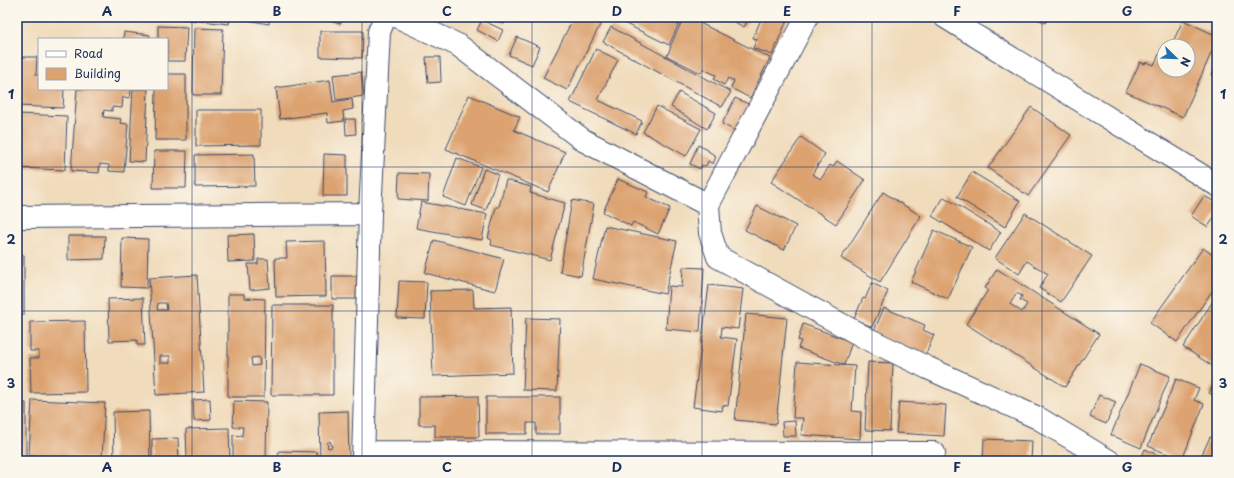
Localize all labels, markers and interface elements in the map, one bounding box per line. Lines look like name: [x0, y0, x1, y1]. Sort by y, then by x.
text: A: [102, 1, 112, 20]
text: B: [273, 1, 282, 20]
text: C: [442, 1, 452, 20]
text: D: [612, 1, 622, 20]
text: E: [783, 1, 791, 20]
text: F: [953, 1, 961, 20]
text: G: [1122, 1, 1132, 20]
legend: [38, 38, 168, 90]
north arrow: [1156, 38, 1196, 78]
text: Road: [74, 44, 103, 62]
text: N: [1176, 55, 1195, 70]
text: Building: [74, 64, 121, 82]
text: 1: [8, 84, 14, 103]
text: 1: [1220, 84, 1226, 103]
text: 2: [6, 229, 16, 248]
text: 2: [1218, 229, 1228, 248]
text: 3: [7, 373, 16, 392]
text: 3: [1219, 373, 1228, 392]
text: A: [102, 457, 112, 476]
text: B: [273, 457, 282, 476]
text: C: [442, 457, 452, 476]
text: D: [612, 457, 622, 476]
text: E: [783, 457, 791, 476]
text: F: [953, 457, 961, 476]
text: G: [1122, 457, 1132, 476]

